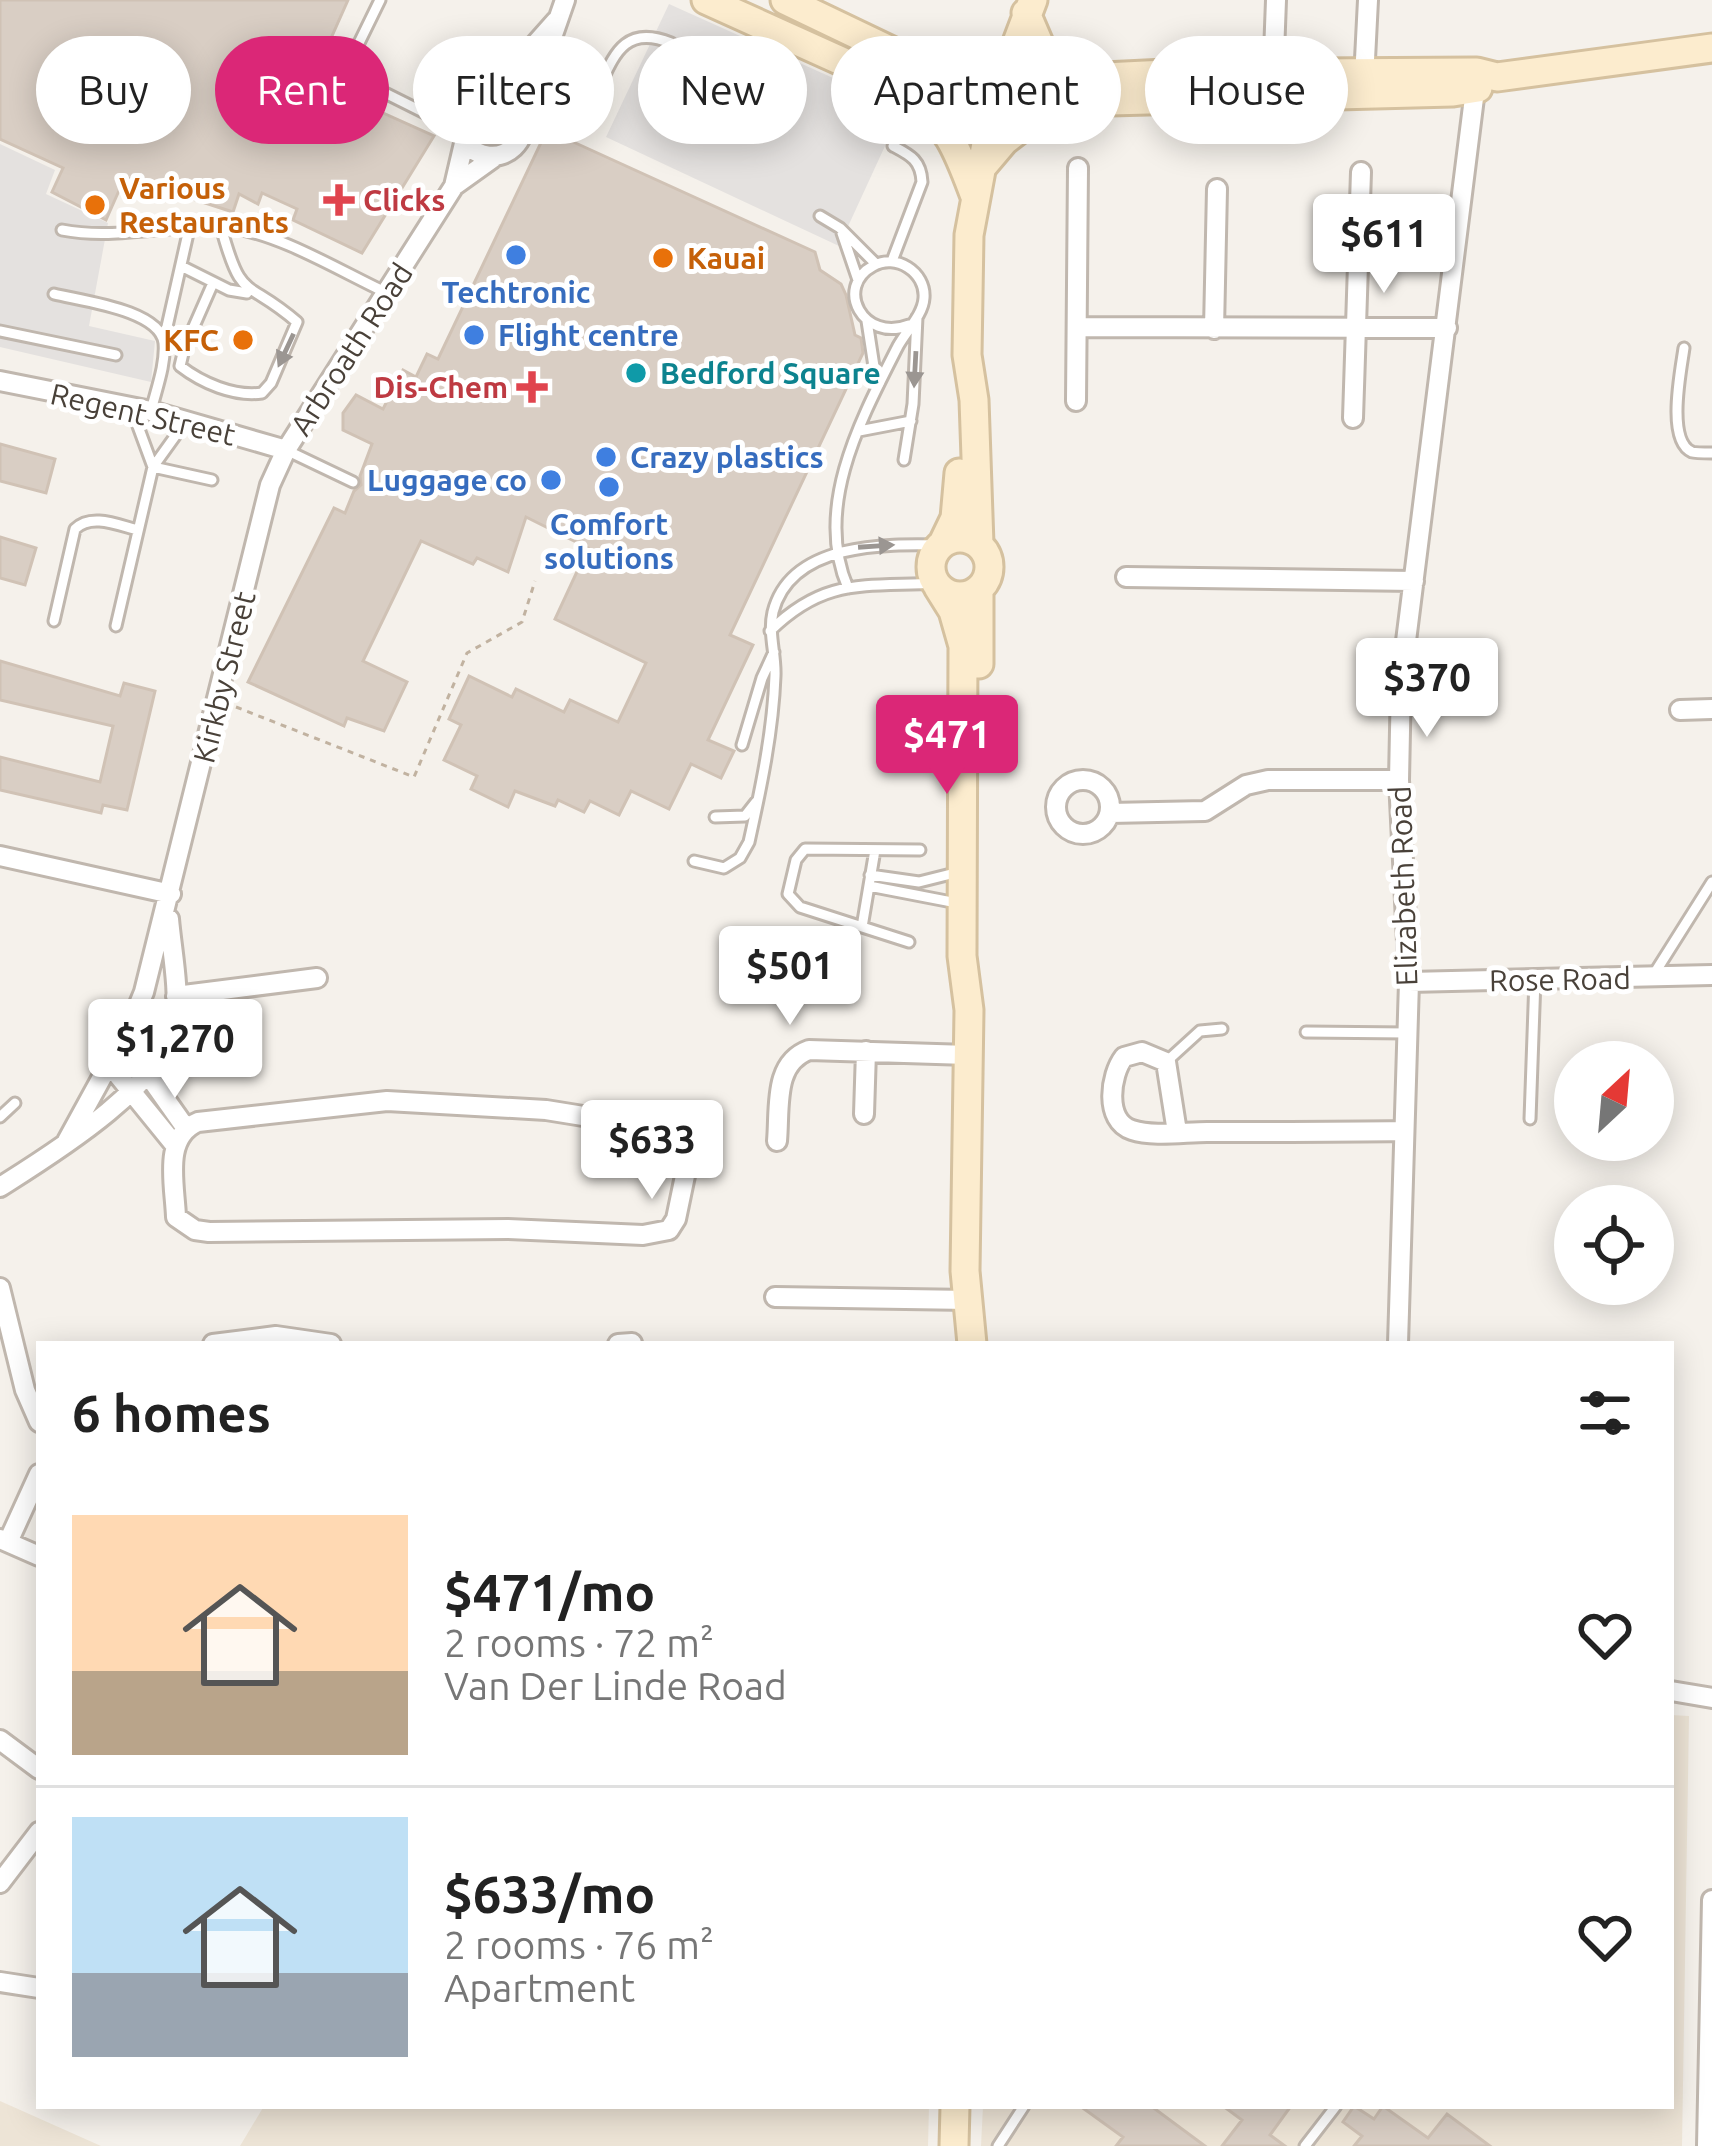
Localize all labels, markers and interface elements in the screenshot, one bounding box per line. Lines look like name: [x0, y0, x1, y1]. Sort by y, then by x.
chip: Buy: [36, 36, 191, 144]
chip: Rent: [215, 36, 389, 144]
chip: Filters: [413, 36, 614, 144]
chip: New: [638, 36, 807, 144]
chip: Apartment: [831, 36, 1121, 144]
chip: House: [1145, 36, 1348, 144]
place label: Various Restaurants: [119, 171, 289, 239]
place label: Clicks: [363, 183, 445, 217]
marker: Clicks: [326, 187, 352, 213]
marker: Various Restaurants: [82, 192, 108, 218]
pin: $611: [1313, 194, 1455, 296]
text: $611: [1340, 211, 1428, 254]
place label: Kauai: [687, 241, 765, 275]
marker: Techtronic: [503, 242, 529, 268]
marker: Kauai: [650, 245, 676, 271]
street label: Arbroath Road: [283, 257, 419, 441]
place label: Techtronic: [441, 275, 591, 309]
place label: Flight centre: [498, 318, 679, 352]
marker: Flight centre: [461, 322, 487, 348]
place label: KFC: [163, 323, 219, 357]
marker: KFC: [230, 327, 256, 353]
one-way arrow: [276, 333, 296, 368]
one-way arrow: [905, 351, 924, 388]
place label: Bedford Square: [660, 356, 881, 390]
marker: Bedford Square: [623, 360, 649, 386]
place label: Dis-Chem: [373, 370, 508, 404]
marker: Dis-Chem: [519, 374, 545, 400]
street label: Regent Street: [47, 376, 239, 452]
place label: Crazy plastics: [630, 440, 824, 474]
marker: Crazy plastics: [593, 444, 619, 470]
place label: Luggage co: [367, 463, 527, 497]
marker: Luggage co: [538, 467, 564, 493]
marker: Comfort solutions: [596, 474, 622, 500]
place label: Comfort solutions: [544, 507, 674, 575]
one-way arrow: [858, 536, 895, 555]
street label: Kirkby Street: [186, 588, 262, 766]
pin: $370: [1356, 638, 1498, 740]
text: $370: [1383, 655, 1471, 698]
pin: $471: [876, 695, 1018, 797]
text: $471: [903, 712, 991, 755]
street label: Elizabeth Road: [1383, 785, 1423, 987]
pin: $501: [719, 926, 861, 1028]
text: $501: [746, 943, 834, 986]
street label: Rose Road: [1489, 961, 1631, 997]
pin: $1,270: [77, 999, 273, 1101]
text: $1,270: [115, 1016, 235, 1059]
north arrow: [1554, 1041, 1674, 1161]
map controls: [1554, 1041, 1674, 1305]
pin: $633: [581, 1100, 723, 1202]
text: $633: [608, 1117, 696, 1160]
button: locate: [1554, 1185, 1674, 1305]
icon: filters: [1572, 1380, 1638, 1446]
text: 6 homes: [72, 1384, 271, 1442]
icon: home: [168, 1563, 312, 1707]
text: $471/mo: [444, 1563, 655, 1621]
icon: heart: [1572, 1602, 1638, 1668]
text: 2 rooms · 72 m²: [444, 1621, 714, 1664]
text: Van Der Linde Road: [444, 1664, 787, 1707]
icon: home: [168, 1865, 312, 2009]
text: $633/mo: [444, 1865, 655, 1923]
icon: heart: [1572, 1904, 1638, 1970]
text: 2 rooms · 76 m²: [444, 1923, 714, 1966]
text: Apartment: [444, 1966, 635, 2009]

